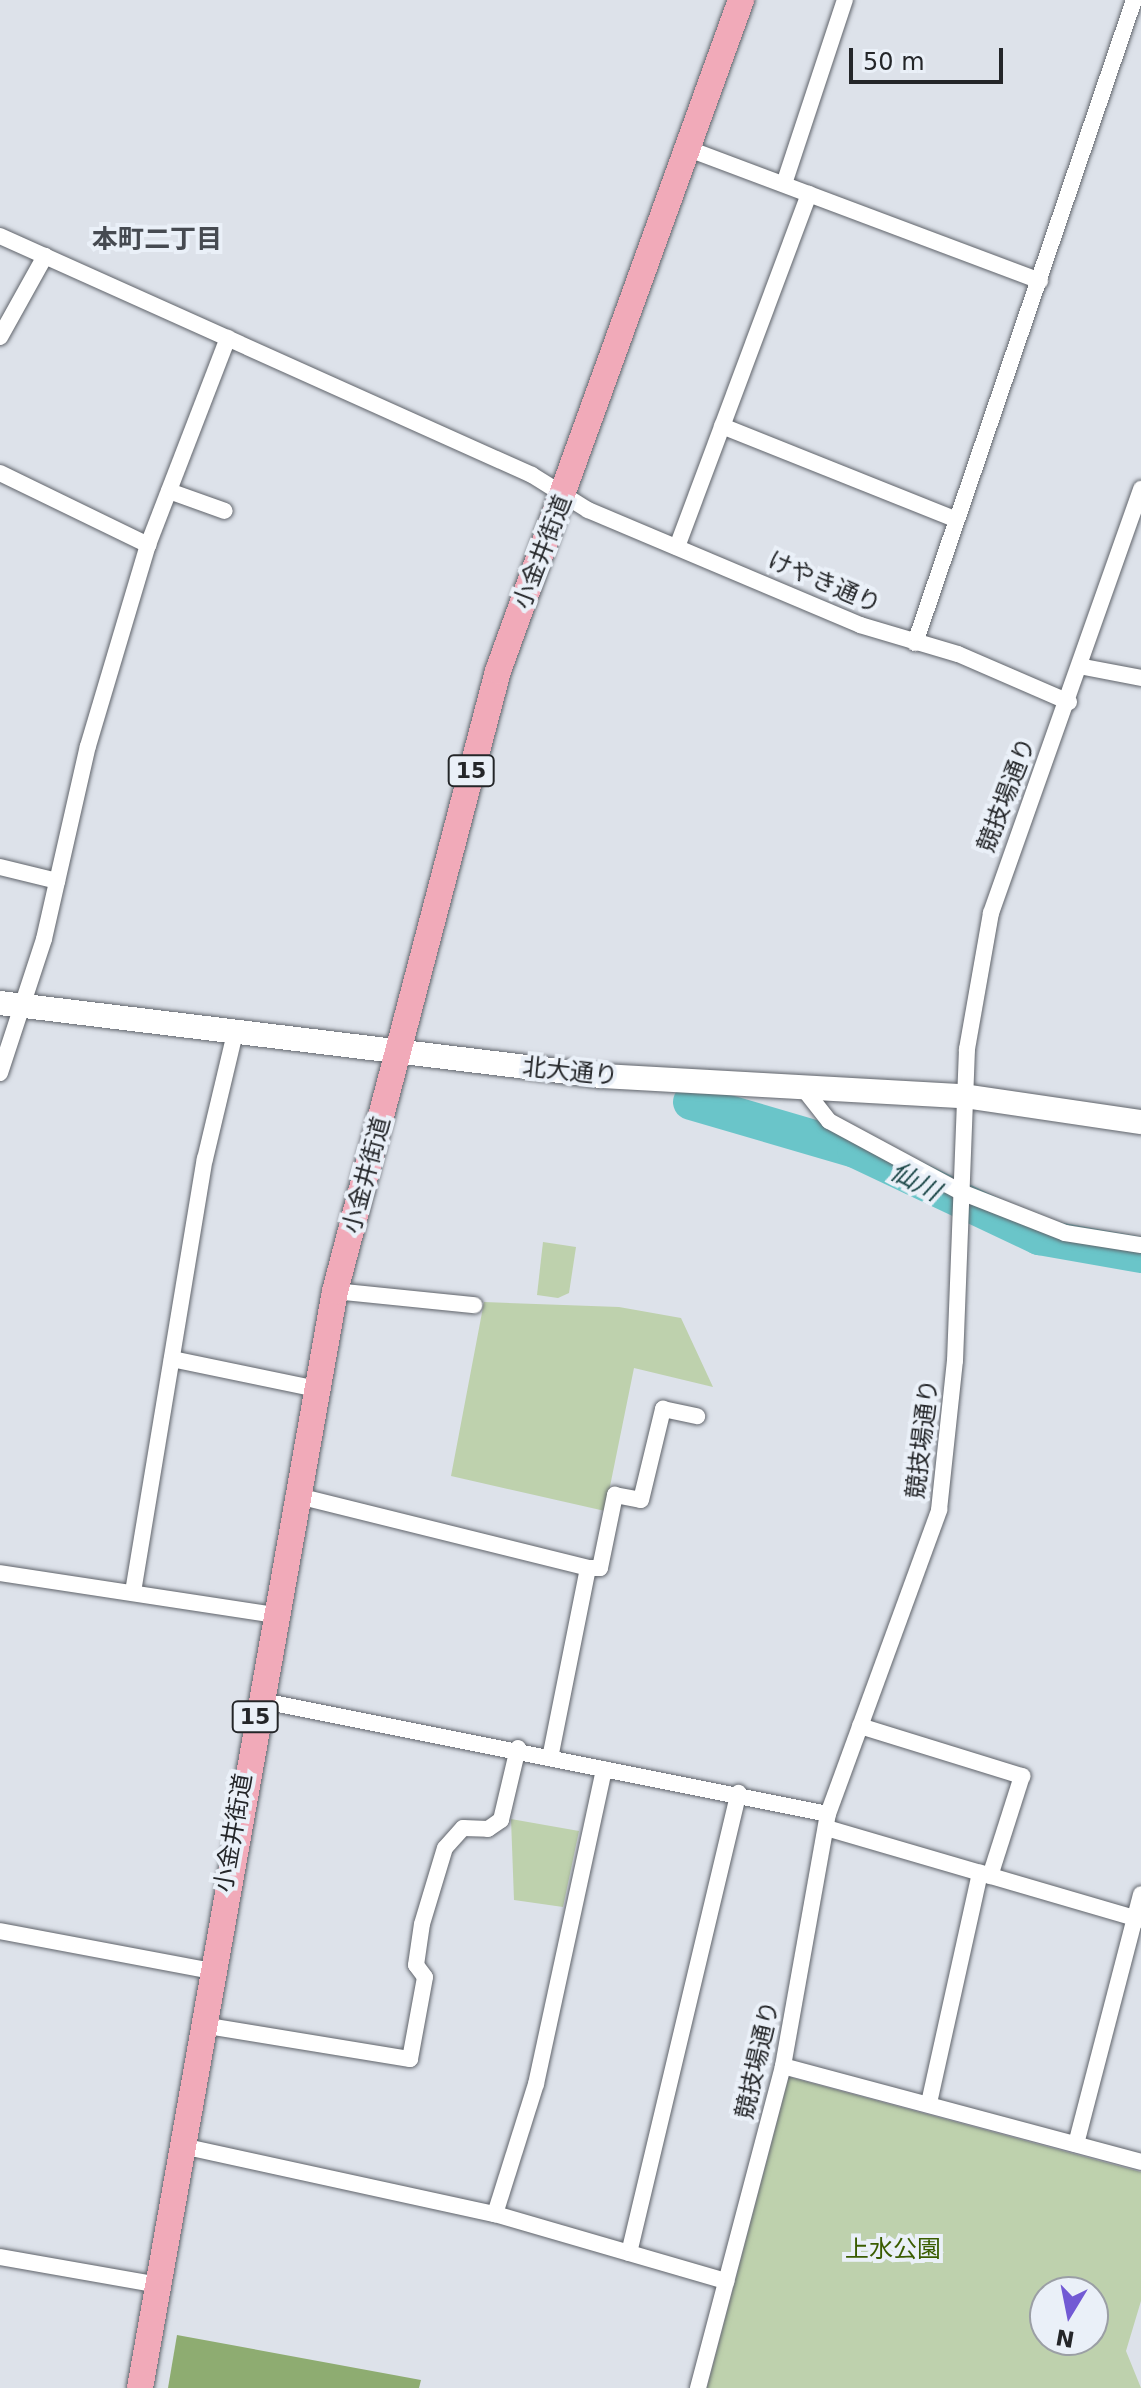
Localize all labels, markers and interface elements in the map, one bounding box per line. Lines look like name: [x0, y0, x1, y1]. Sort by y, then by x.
scale bar: [853, 32, 1007, 82]
text: 50 m: [863, 48, 925, 76]
district label: 本町二丁目: [92, 224, 222, 256]
street label: 小金井街道: [508, 491, 578, 613]
street label: けやき通り: [763, 546, 885, 620]
street label: 競技場通り: [972, 734, 1042, 856]
road number: 15: [447, 753, 495, 789]
street label: 北大通り: [521, 1053, 619, 1091]
street label: 小金井街道: [338, 1113, 396, 1237]
water label: 仙川: [885, 1156, 945, 1208]
street label: 競技場通り: [901, 1378, 945, 1500]
road number: 15: [231, 1699, 279, 1735]
street label: 小金井街道: [209, 1771, 259, 1895]
street label: 競技場通り: [730, 1998, 786, 2122]
park label: 上水公園: [845, 2236, 941, 2264]
north arrow: [1029, 2276, 1109, 2356]
text: N: [1054, 2324, 1076, 2352]

